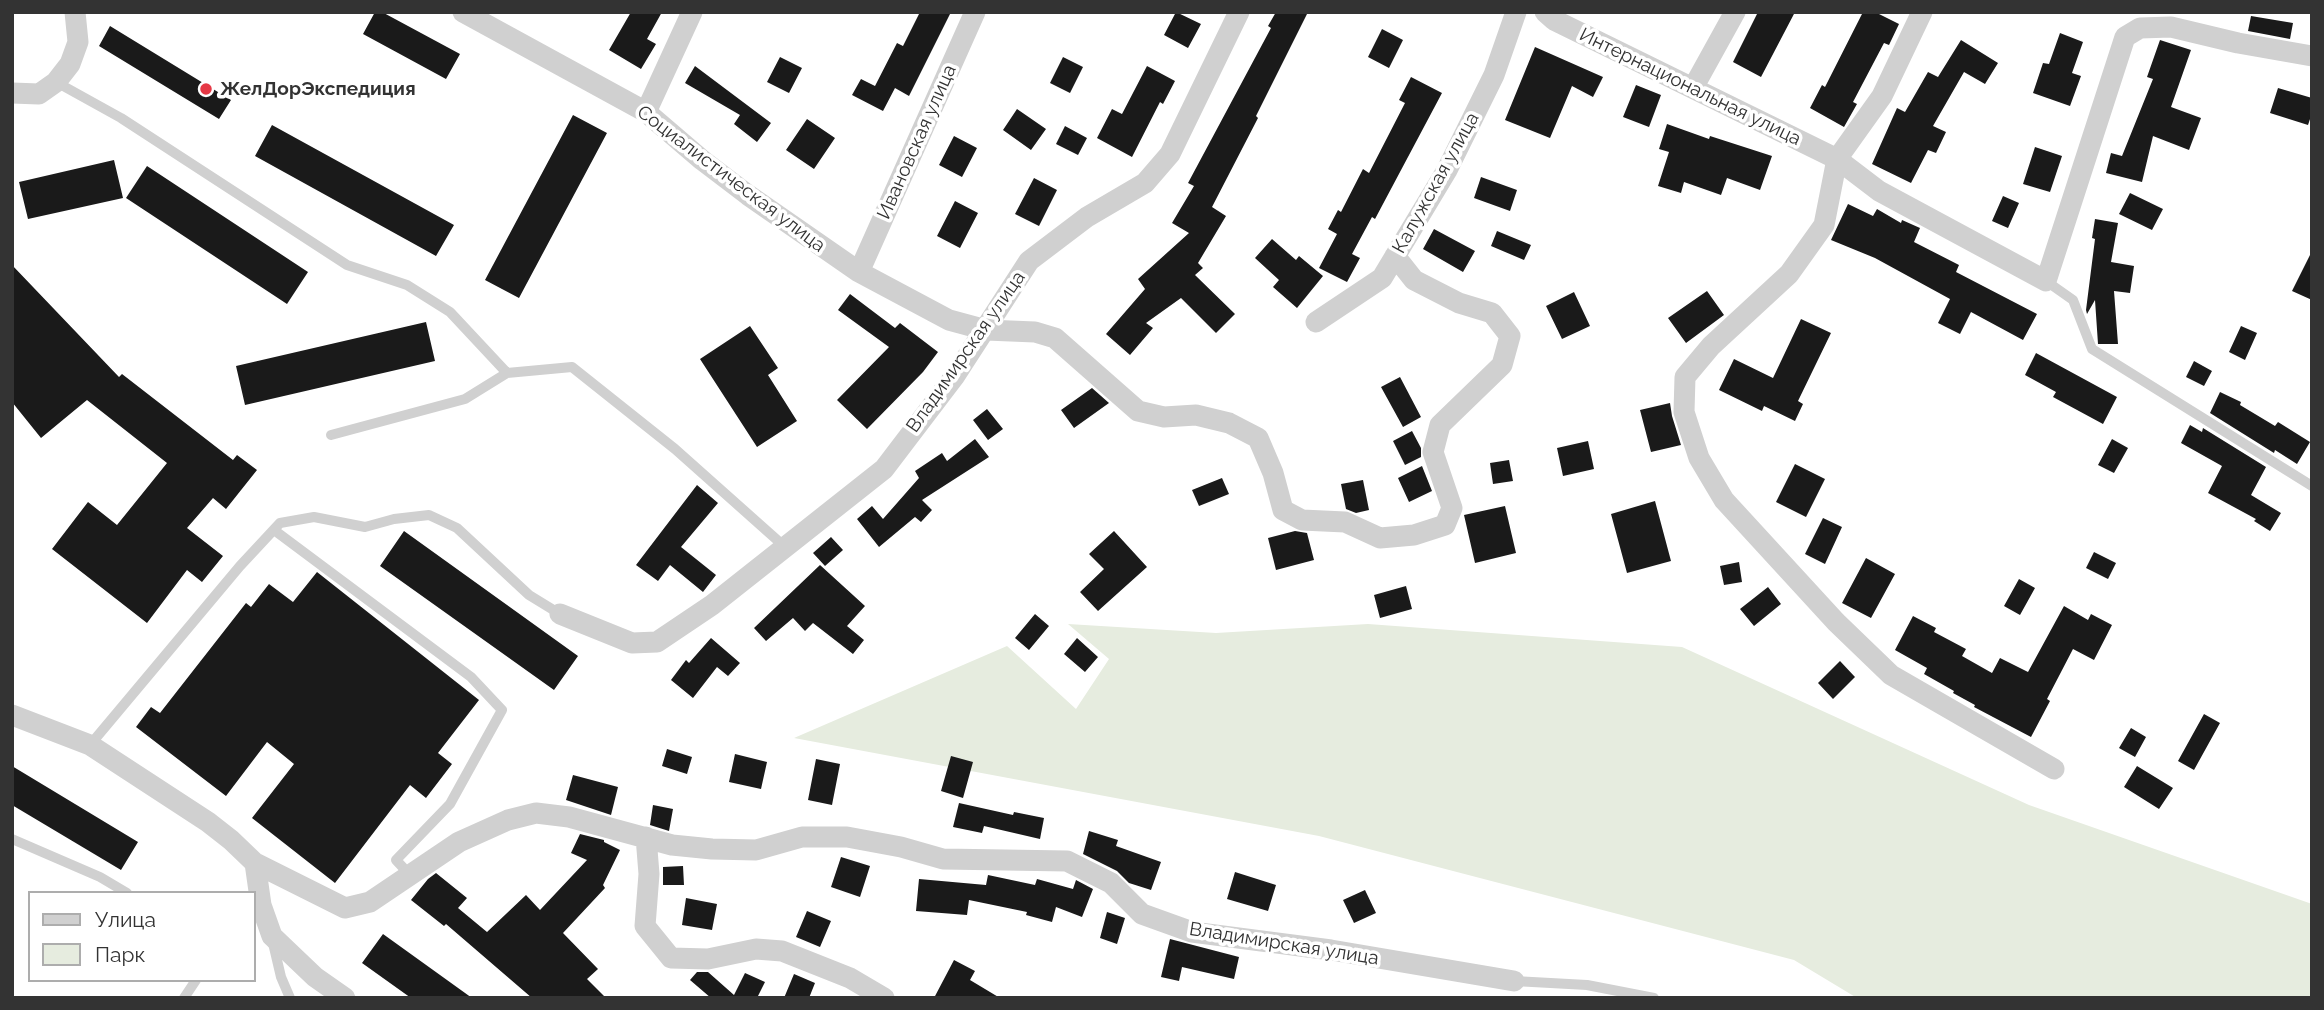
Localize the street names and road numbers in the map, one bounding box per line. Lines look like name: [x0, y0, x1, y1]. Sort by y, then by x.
street label: Интернациональная улица: [1575, 23, 1805, 151]
street label: Ивановская улица: [873, 61, 961, 223]
street label: Социалистическая улица: [632, 101, 830, 257]
street label: Калужская улица: [1388, 109, 1484, 257]
street label: Владимирская улица: [902, 267, 1030, 437]
street label: Владимирская улица: [1188, 918, 1380, 970]

